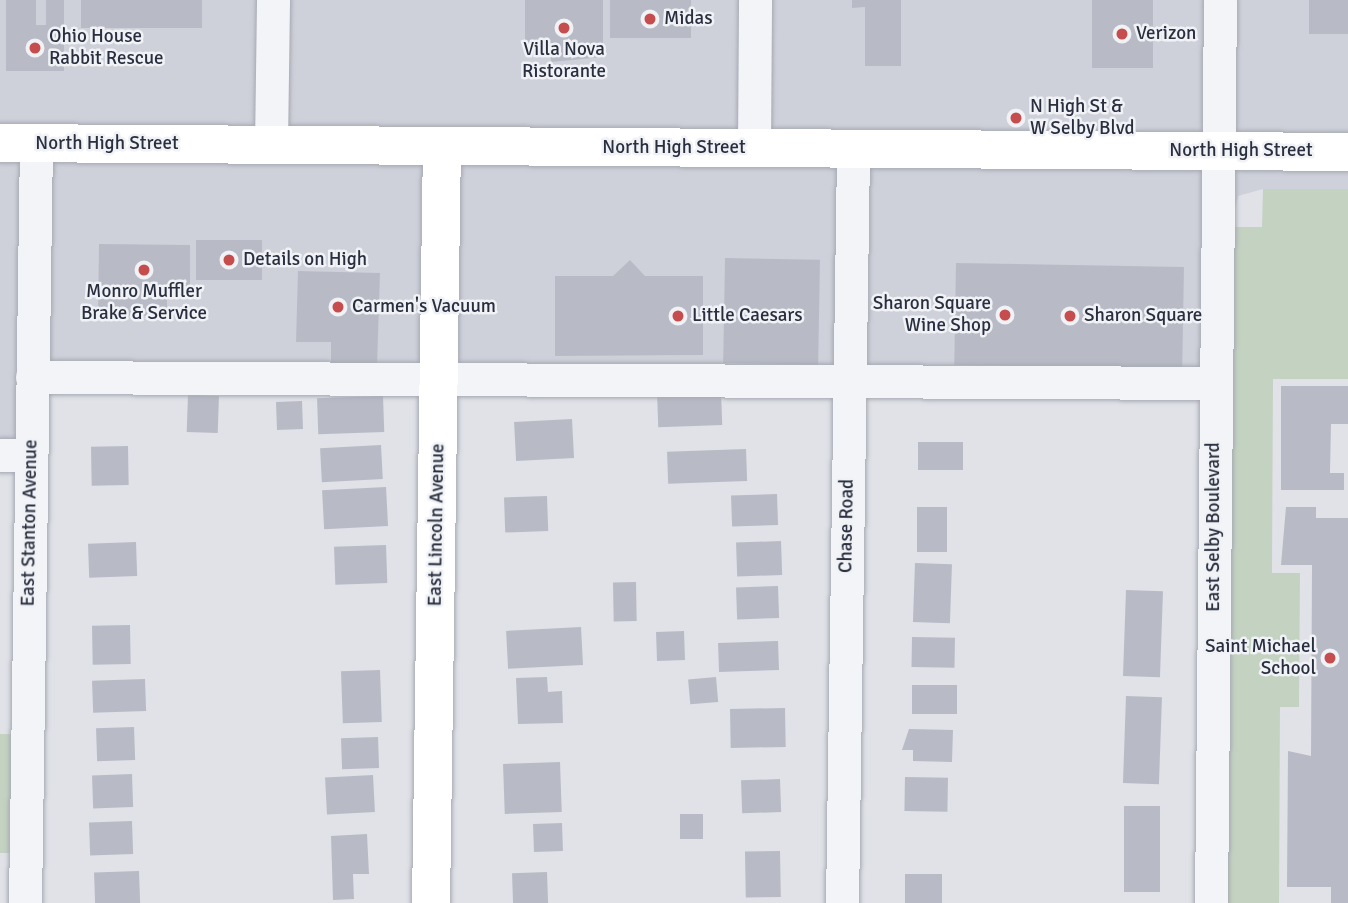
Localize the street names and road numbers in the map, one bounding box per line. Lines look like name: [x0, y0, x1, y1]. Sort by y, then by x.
street label: North High Street: [35, 133, 179, 155]
street label: North High Street: [602, 137, 746, 159]
street label: North High Street: [1169, 140, 1313, 162]
street label: East Stanton Avenue: [17, 439, 43, 607]
street label: East Selby Boulevard: [1203, 442, 1225, 612]
street label: East Lincoln Avenue: [424, 443, 450, 607]
street label: Chase Road: [835, 479, 859, 573]

